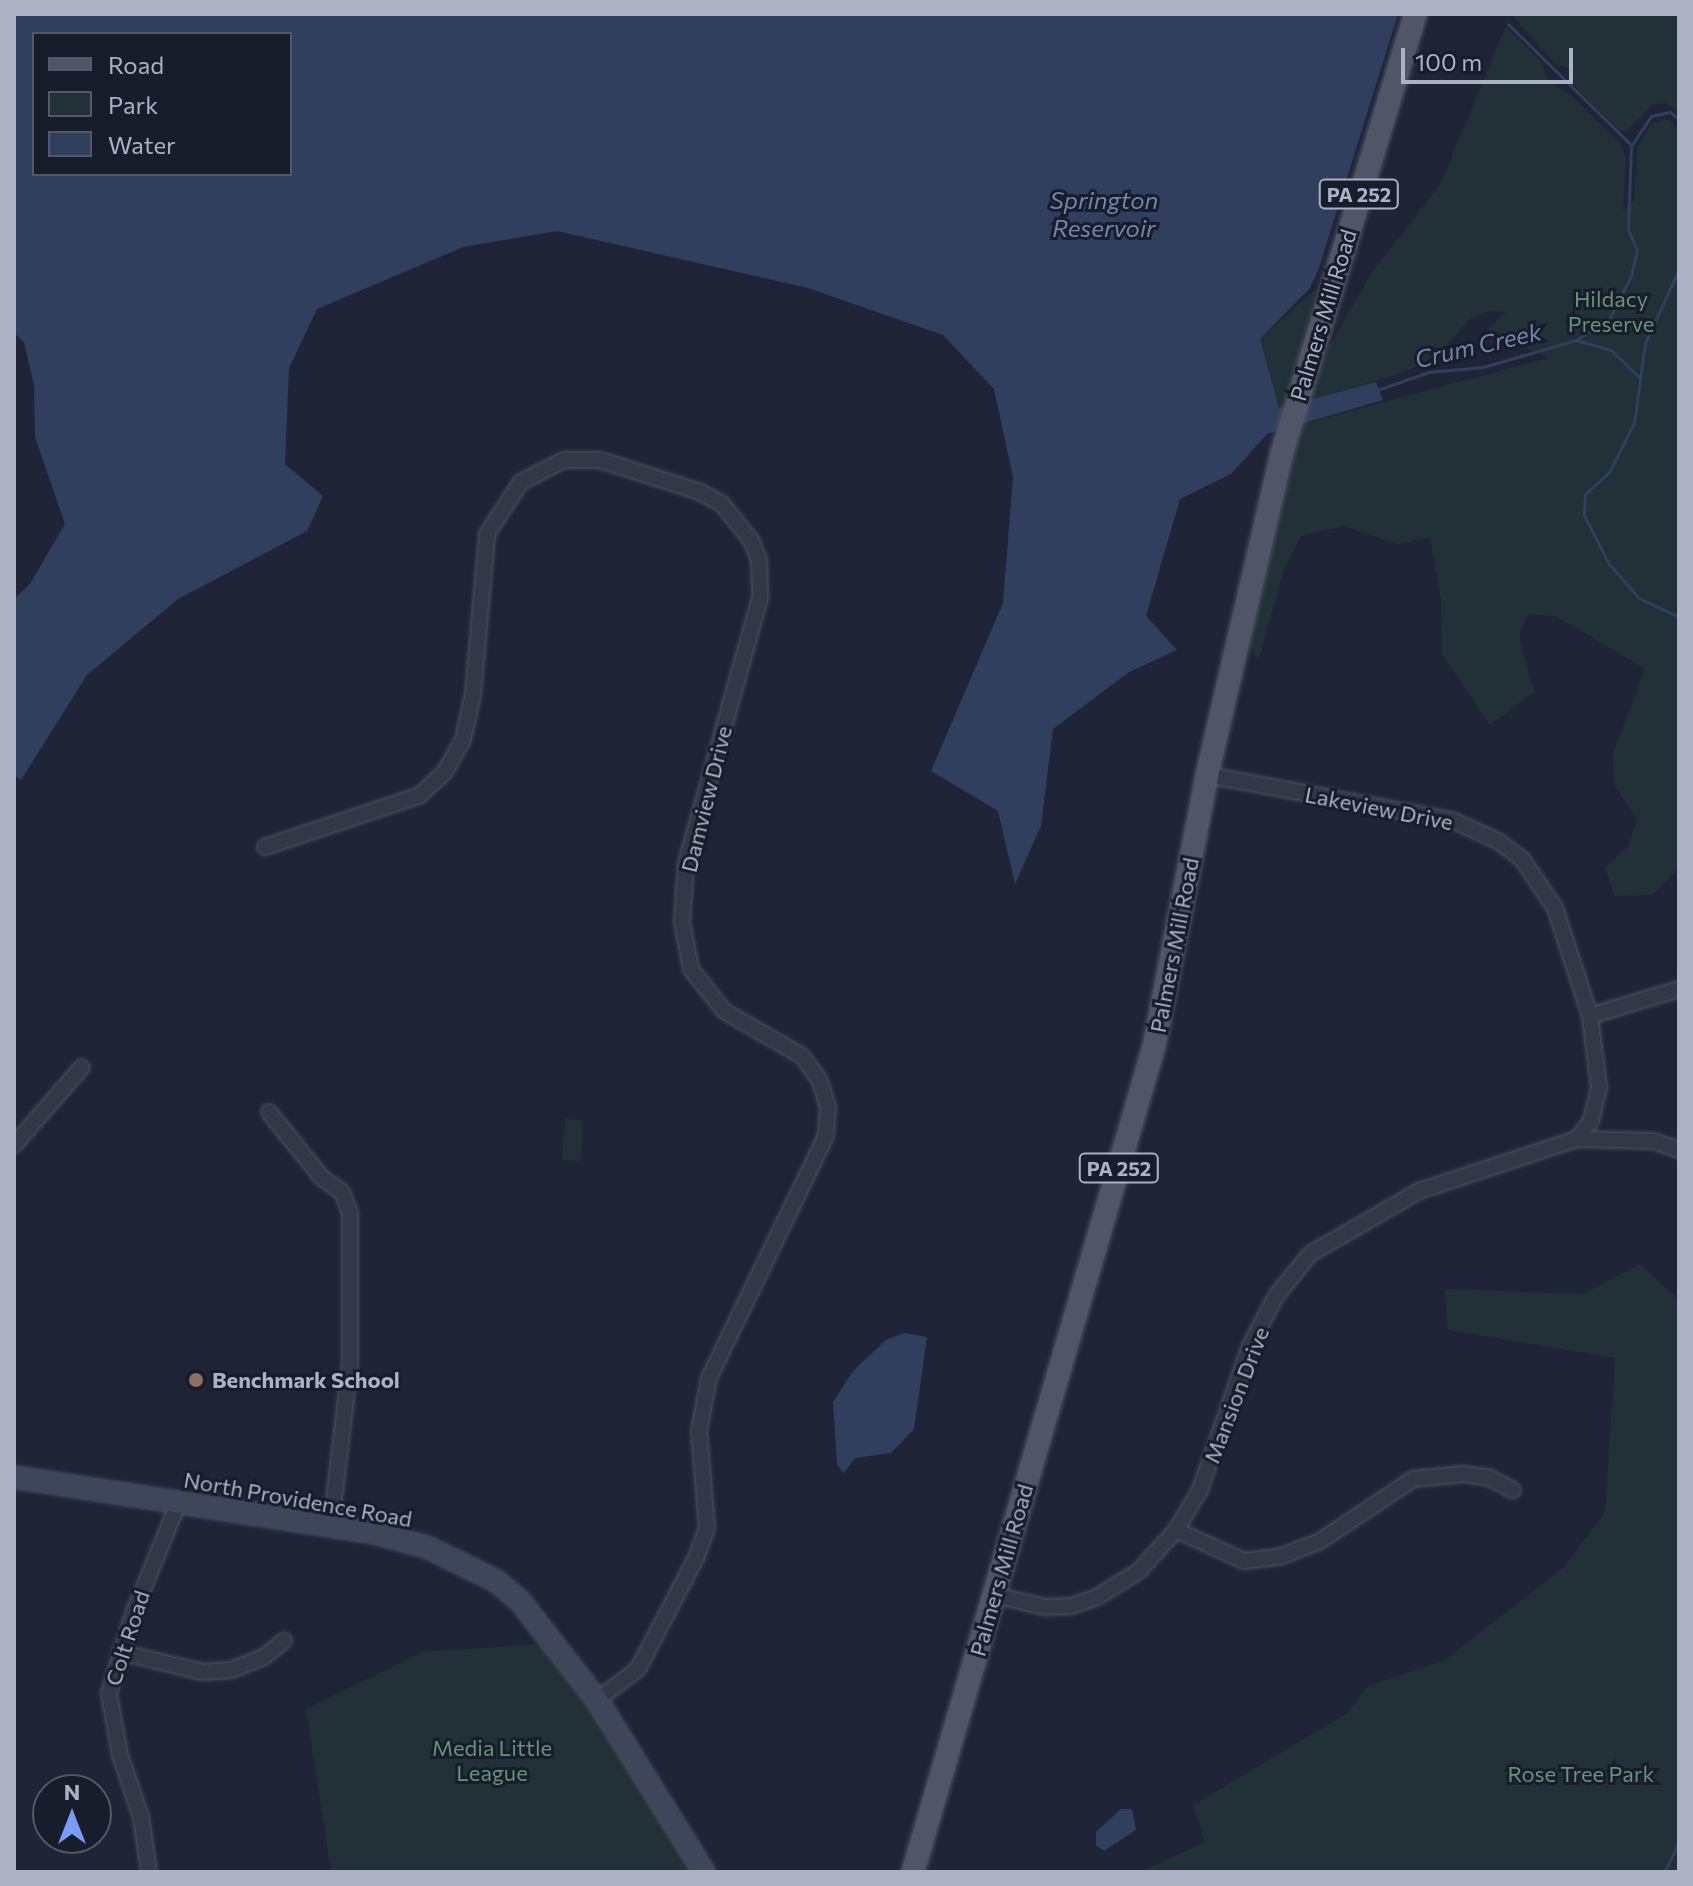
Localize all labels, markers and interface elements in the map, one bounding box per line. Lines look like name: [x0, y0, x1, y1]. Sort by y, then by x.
legend: [32, 32, 292, 176]
scale bar: [1405, 32, 1577, 82]
text: 100 m: [1415, 47, 1482, 76]
text: Road: [108, 50, 164, 79]
text: Park: [108, 90, 158, 119]
text: Water: [108, 130, 176, 159]
road number: PA 252: [1317, 178, 1401, 210]
water label: Springton Reservoir: [1050, 186, 1158, 242]
street label: Palmers Mill Road: [1284, 226, 1362, 404]
park label: Hildacy Preserve: [1568, 285, 1654, 336]
water label: Crum Creek: [1412, 316, 1544, 374]
street label: Damview Drive: [675, 723, 737, 875]
street label: Lakeview Drive: [1303, 781, 1455, 835]
street label: Palmers Mill Road: [1144, 855, 1204, 1035]
road number: PA 252: [1077, 1152, 1161, 1184]
street label: Mansion Drive: [1198, 1323, 1274, 1467]
place label: Benchmark School: [212, 1367, 400, 1393]
marker: Benchmark School: [187, 1371, 205, 1389]
street label: North Providence Road: [182, 1466, 414, 1532]
street label: Palmers Mill Road: [964, 1481, 1038, 1659]
street label: Colt Road: [99, 1587, 155, 1689]
park label: Media Little League: [432, 1734, 552, 1786]
park label: Rose Tree Park: [1508, 1761, 1654, 1787]
north arrow: [32, 1774, 112, 1854]
text: N: [64, 1778, 80, 1805]

